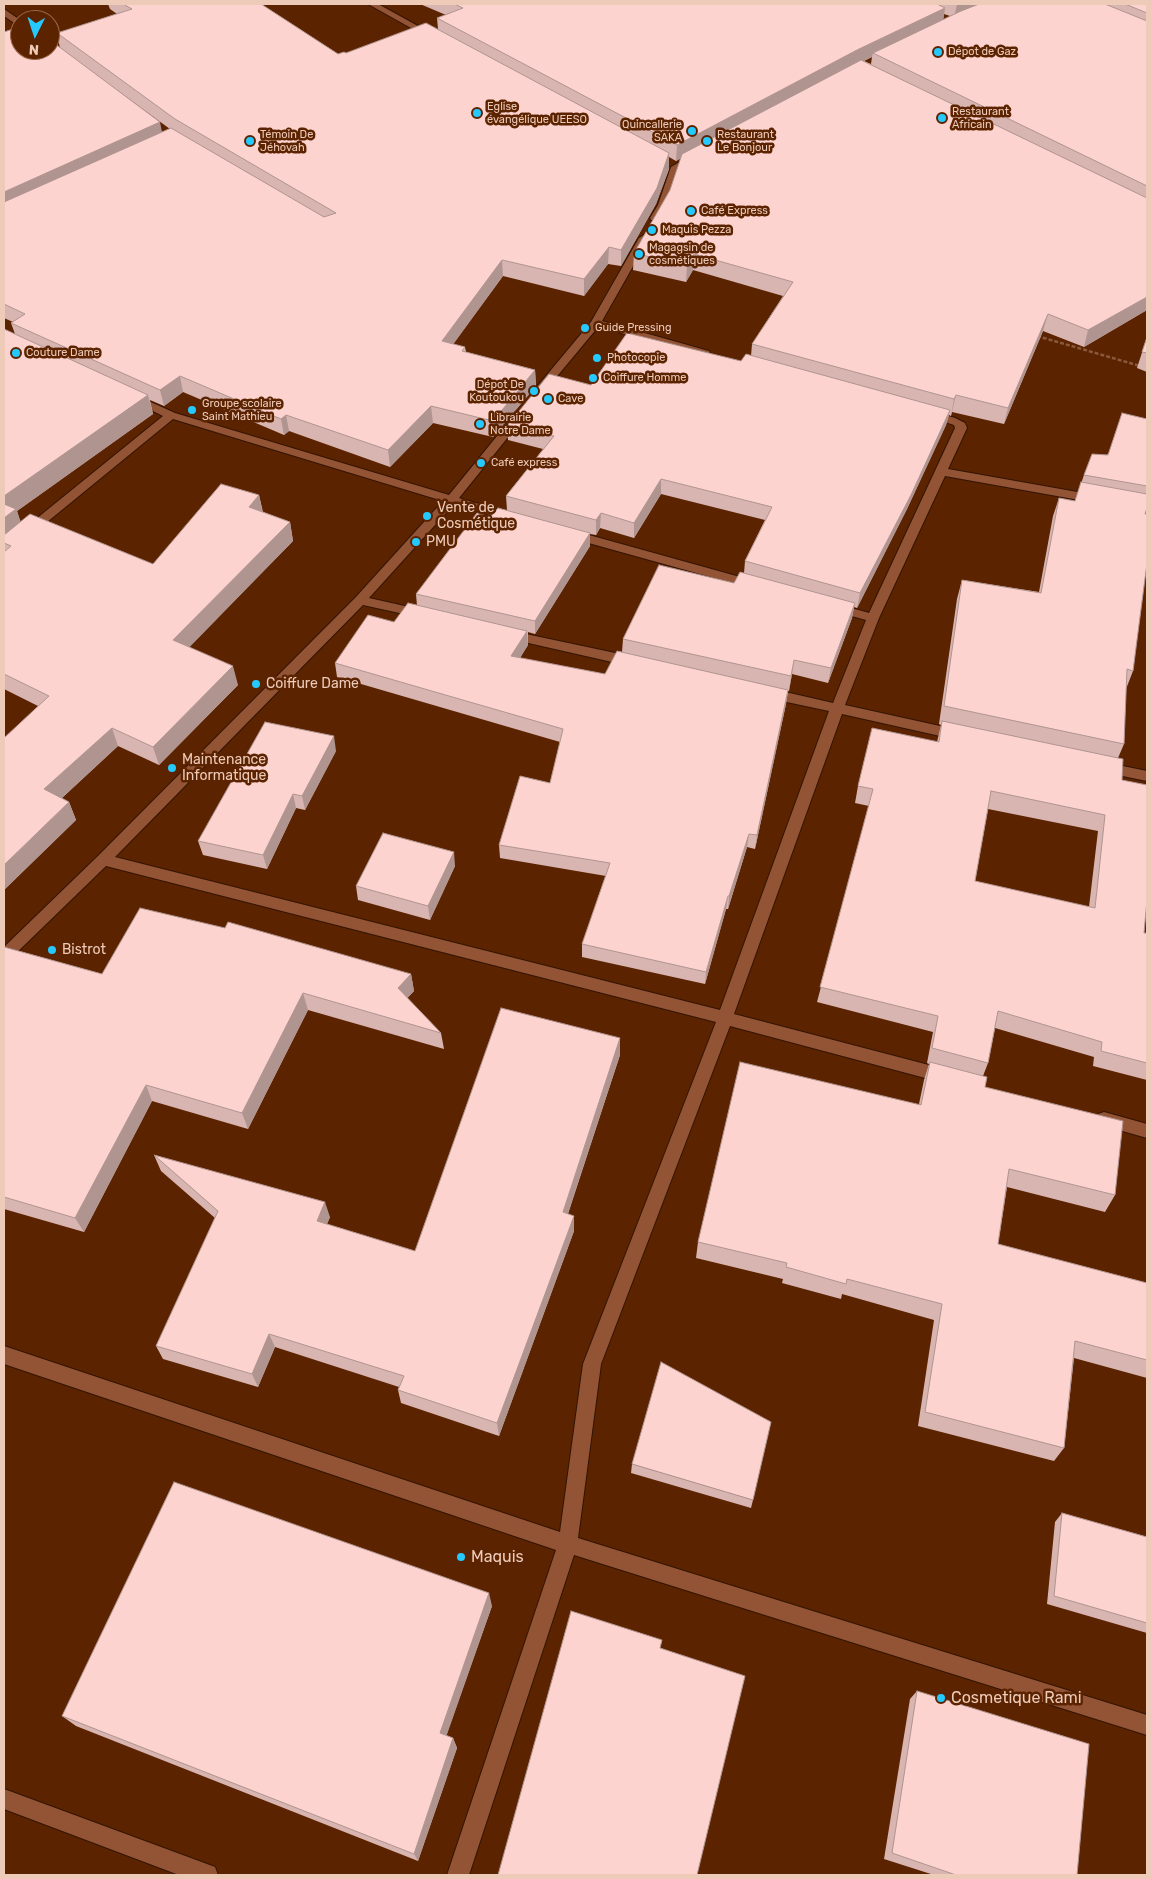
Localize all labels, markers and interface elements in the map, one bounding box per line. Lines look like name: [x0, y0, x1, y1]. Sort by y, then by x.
north arrow: [10, 10, 60, 60]
text: N: [28, 41, 40, 58]
place label: Dépot de Gaz: [948, 45, 1016, 59]
marker: Dépot de Gaz: [932, 46, 944, 58]
place label: Eglise évangélique UEESO: [487, 100, 587, 126]
place label: Restaurant Africain: [952, 105, 1009, 131]
marker: Eglise évangélique UEESO: [471, 107, 483, 119]
marker: Restaurant Africain: [936, 112, 948, 124]
place label: Quincallerie SAKA: [622, 118, 682, 144]
marker: Quincallerie SAKA: [686, 125, 698, 137]
place label: Témoin De Jéhovah: [260, 128, 313, 154]
place label: Restaurant Le Bonjour: [717, 128, 774, 154]
marker: Témoin De Jéhovah: [244, 135, 256, 147]
marker: Restaurant Le Bonjour: [701, 135, 713, 147]
place label: Café Express: [701, 204, 768, 218]
marker: Café Express: [685, 205, 697, 217]
place label: Maquis Pezza: [662, 223, 731, 237]
marker: Maquis Pezza: [646, 224, 658, 236]
place label: Magagsin de cosmétiques: [649, 241, 715, 267]
marker: Magagsin de cosmétiques: [633, 248, 645, 260]
place label: Guide Pressing: [595, 321, 672, 335]
marker: Guide Pressing: [579, 322, 591, 334]
place label: Couture Dame: [26, 346, 100, 360]
marker: Couture Dame: [10, 347, 22, 359]
place label: Photocopie: [607, 351, 665, 365]
marker: Photocopie: [591, 352, 603, 364]
place label: Coiffure Homme: [603, 371, 686, 385]
marker: Coiffure Homme: [587, 372, 599, 384]
place label: Dépot De Koutoukou: [469, 378, 524, 404]
marker: Dépot De Koutoukou: [528, 385, 540, 397]
place label: Cave: [558, 392, 583, 406]
marker: Cave: [542, 393, 554, 405]
place label: Groupe scolaire Saint Mathieu: [202, 397, 282, 423]
marker: Groupe scolaire Saint Mathieu: [186, 404, 198, 416]
place label: Librairie Notre Dame: [490, 411, 551, 437]
marker: Librairie Notre Dame: [474, 418, 486, 430]
place label: Café express: [491, 456, 557, 470]
marker: Café express: [475, 457, 487, 469]
place label: Vente de Cosmétique: [437, 500, 515, 532]
marker: Vente de Cosmétique: [421, 510, 433, 522]
place label: PMU: [426, 534, 456, 550]
marker: PMU: [410, 536, 422, 548]
place label: Coiffure Dame: [266, 676, 359, 692]
marker: Coiffure Dame: [250, 678, 262, 690]
place label: Maintenance Informatique: [182, 752, 266, 784]
marker: Maintenance Informatique: [166, 762, 178, 774]
place label: Bistrot: [62, 942, 106, 958]
marker: Bistrot: [46, 944, 58, 956]
place label: Maquis: [471, 1547, 524, 1567]
marker: Maquis: [455, 1551, 467, 1563]
place label: Cosmetique Rami: [951, 1688, 1082, 1708]
marker: Cosmetique Rami: [935, 1692, 947, 1704]

